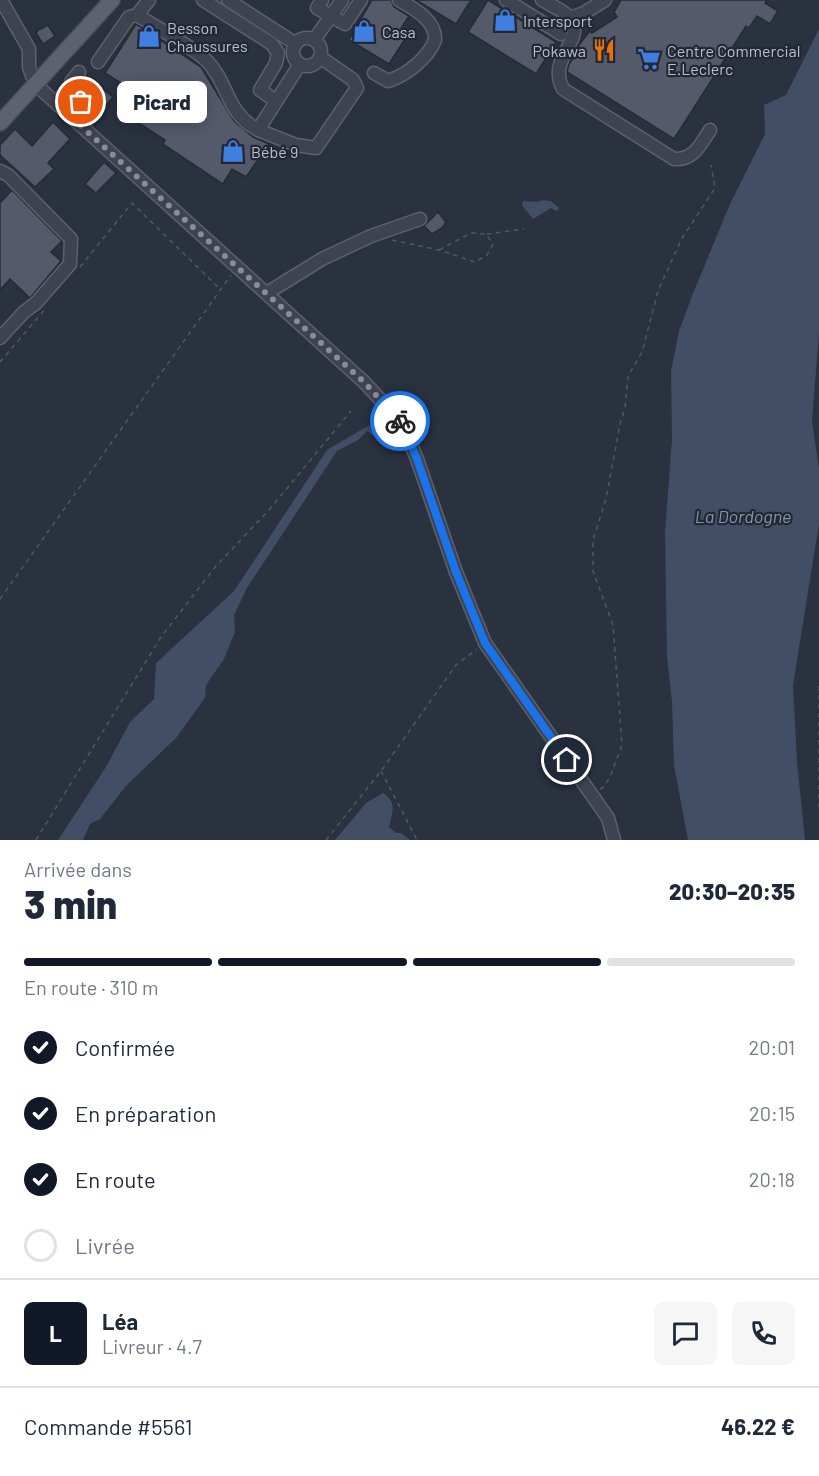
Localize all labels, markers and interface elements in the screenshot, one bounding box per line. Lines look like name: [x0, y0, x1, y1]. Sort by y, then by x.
shop icon: Intersport: [492, 7, 518, 33]
place label: Intersport: [523, 11, 593, 30]
place label: Besson Chaussures: [167, 18, 248, 55]
shop icon: Casa: [351, 18, 377, 44]
place label: Casa: [382, 22, 416, 41]
shop icon: Besson Chaussures: [136, 23, 162, 49]
restaurant icon: Pokawa: [591, 37, 617, 63]
place label: Pokawa: [533, 41, 586, 60]
place label: Centre Commercial E.Leclerc: [667, 41, 800, 78]
supermarket icon: Centre Commercial E.Leclerc: [636, 46, 662, 72]
pin: [55, 76, 106, 127]
callout: Picard: [117, 81, 207, 123]
icon: bag: [64, 85, 97, 118]
text: Picard: [133, 90, 191, 114]
shop icon: Bébé 9: [220, 138, 246, 164]
place label: Bébé 9: [251, 142, 298, 161]
courier: [370, 391, 430, 451]
icon: bike: [384, 405, 417, 438]
water label: La Dordogne: [695, 505, 791, 527]
pin: [541, 734, 592, 785]
icon: home: [550, 743, 583, 776]
text: Arrivée dans: [24, 857, 132, 881]
text: 20:30–20:35: [669, 878, 795, 904]
text: 3 min: [24, 880, 117, 927]
text: En route · 310 m: [24, 975, 159, 999]
icon: check: [24, 1031, 57, 1064]
text: Confirmée: [75, 1034, 175, 1060]
text: 20:01: [748, 1035, 795, 1059]
icon: check: [24, 1097, 57, 1130]
text: En préparation: [75, 1100, 216, 1126]
text: 20:15: [749, 1101, 795, 1125]
icon: check: [24, 1163, 57, 1196]
text: En route: [75, 1166, 156, 1192]
text: 20:18: [749, 1167, 795, 1191]
text: Livrée: [75, 1232, 135, 1258]
button: chat: [654, 1302, 717, 1365]
button: phone: [732, 1302, 795, 1365]
text: Léa: [102, 1308, 138, 1334]
text: L: [49, 1320, 62, 1346]
text: Livreur · 4.7: [102, 1334, 202, 1358]
text: Commande #5561: [24, 1413, 193, 1439]
text: 46.22 €: [721, 1413, 795, 1439]

